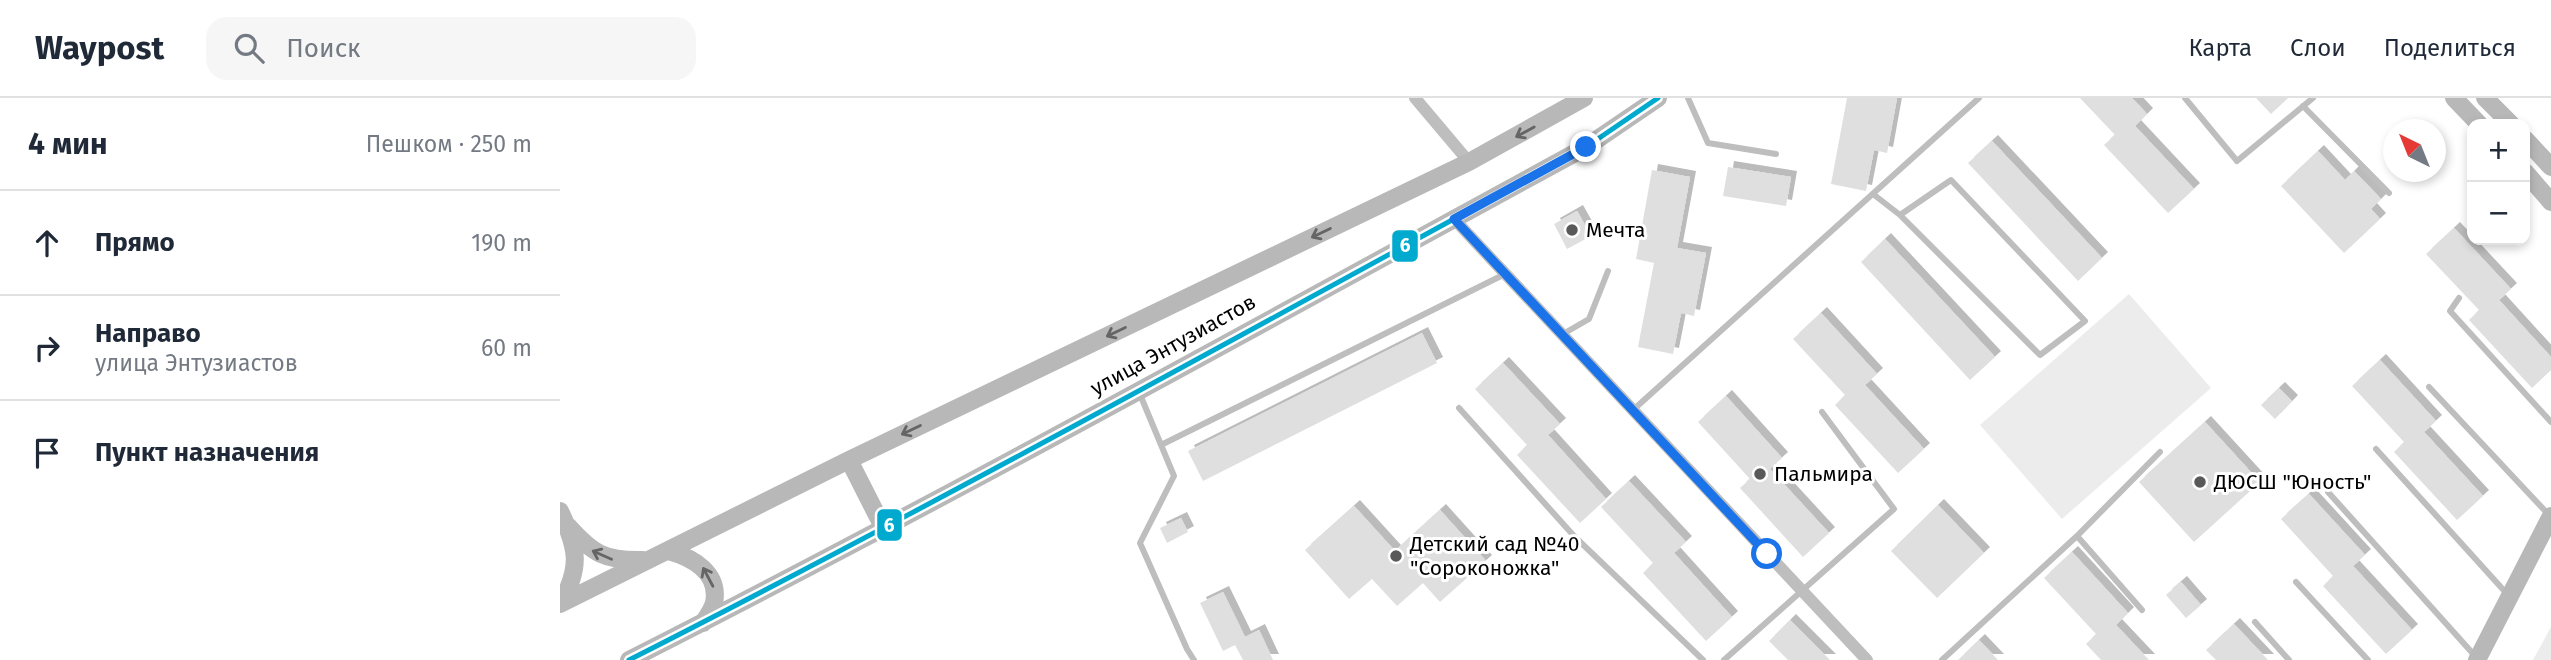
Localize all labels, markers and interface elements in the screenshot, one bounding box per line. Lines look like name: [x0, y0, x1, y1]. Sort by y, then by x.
search box: [206, 17, 696, 80]
text: Waypost: [35, 28, 164, 68]
icon: search: [230, 29, 268, 67]
text: Поиск: [286, 33, 361, 64]
text: Карта: [2188, 34, 2252, 62]
text: Слои: [2290, 34, 2346, 62]
text: Поделиться: [2384, 34, 2516, 62]
north arrow: [2383, 119, 2446, 182]
map controls: [2467, 119, 2530, 245]
button: +: [2467, 119, 2530, 182]
one-way arrow: [1515, 125, 1535, 139]
text: 4 мин: [28, 126, 108, 162]
text: Пешком · 250 m: [366, 130, 532, 158]
route end: [1570, 131, 1601, 162]
button: −: [2467, 182, 2530, 245]
place label: Мечта: [1586, 217, 1645, 243]
marker: Мечта: [1564, 222, 1580, 238]
icon: ahead: [28, 224, 66, 262]
text: Прямо: [95, 227, 175, 258]
one-way arrow: [1311, 227, 1332, 241]
text: 190 m: [471, 229, 532, 257]
line badge: 6: [1391, 229, 1419, 263]
text: 6: [1400, 234, 1411, 257]
street label: улица Энтузиастов: [1086, 289, 1260, 401]
text: Направо: [95, 318, 201, 349]
one-way arrow: [1106, 326, 1127, 339]
icon: right: [28, 329, 66, 367]
text: 60 m: [481, 334, 532, 362]
text: улица Энтузиастов: [95, 349, 298, 377]
one-way arrow: [901, 424, 922, 438]
icon: arrive: [28, 434, 66, 472]
text: Пункт назначения: [95, 437, 319, 468]
place label: Пальмира: [1774, 461, 1873, 487]
marker: Пальмира: [1752, 466, 1768, 482]
place label: ДЮСШ "Юность": [2213, 469, 2371, 495]
marker: ДЮСШ "Юность": [2192, 474, 2208, 490]
line badge: 6: [876, 508, 903, 542]
text: 6: [884, 514, 895, 537]
place label: Детский сад №40 "Сороконожка": [1409, 531, 1579, 581]
route start: [1751, 538, 1782, 569]
one-way arrow: [592, 547, 613, 560]
marker: Детский сад №40 "Сороконожка": [1388, 548, 1404, 564]
one-way arrow: [701, 567, 715, 588]

